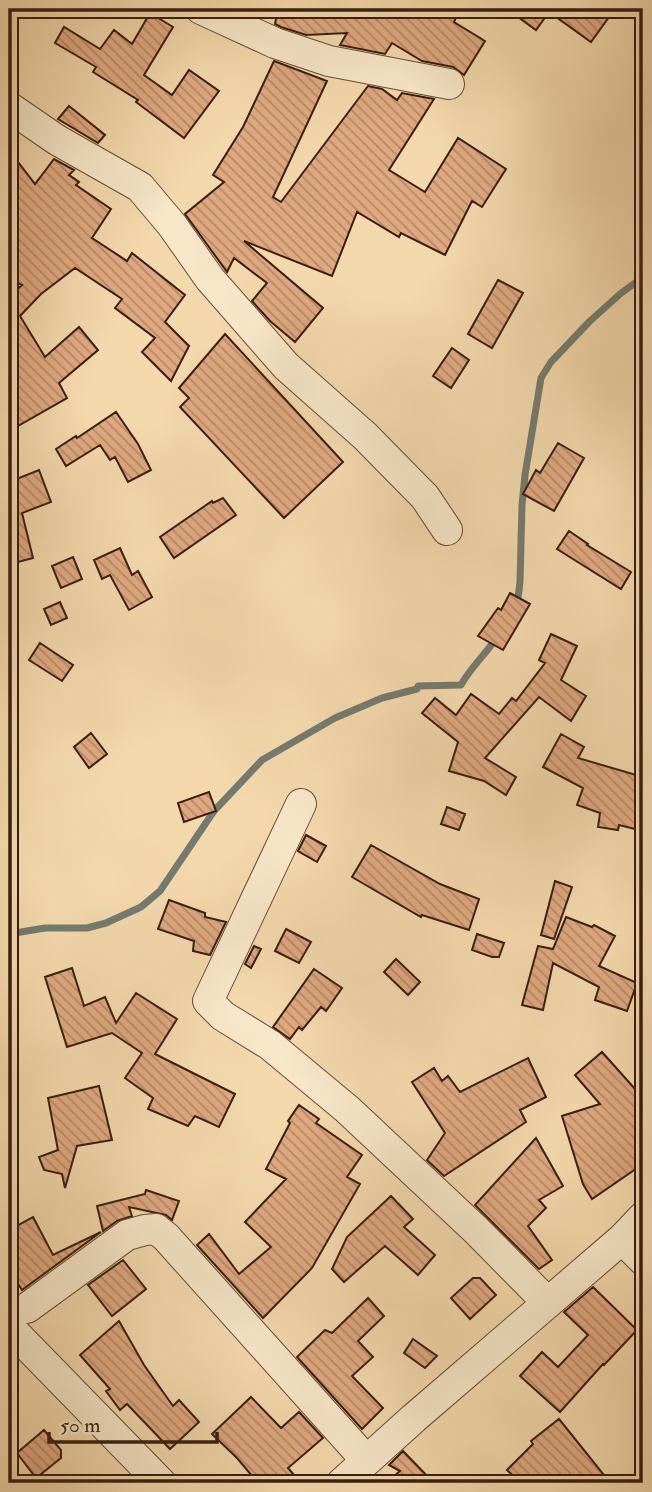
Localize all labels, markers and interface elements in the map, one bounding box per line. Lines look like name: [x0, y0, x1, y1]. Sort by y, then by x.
scale bar: [49, 1401, 217, 1445]
text: 50 m: [60, 1412, 101, 1439]

